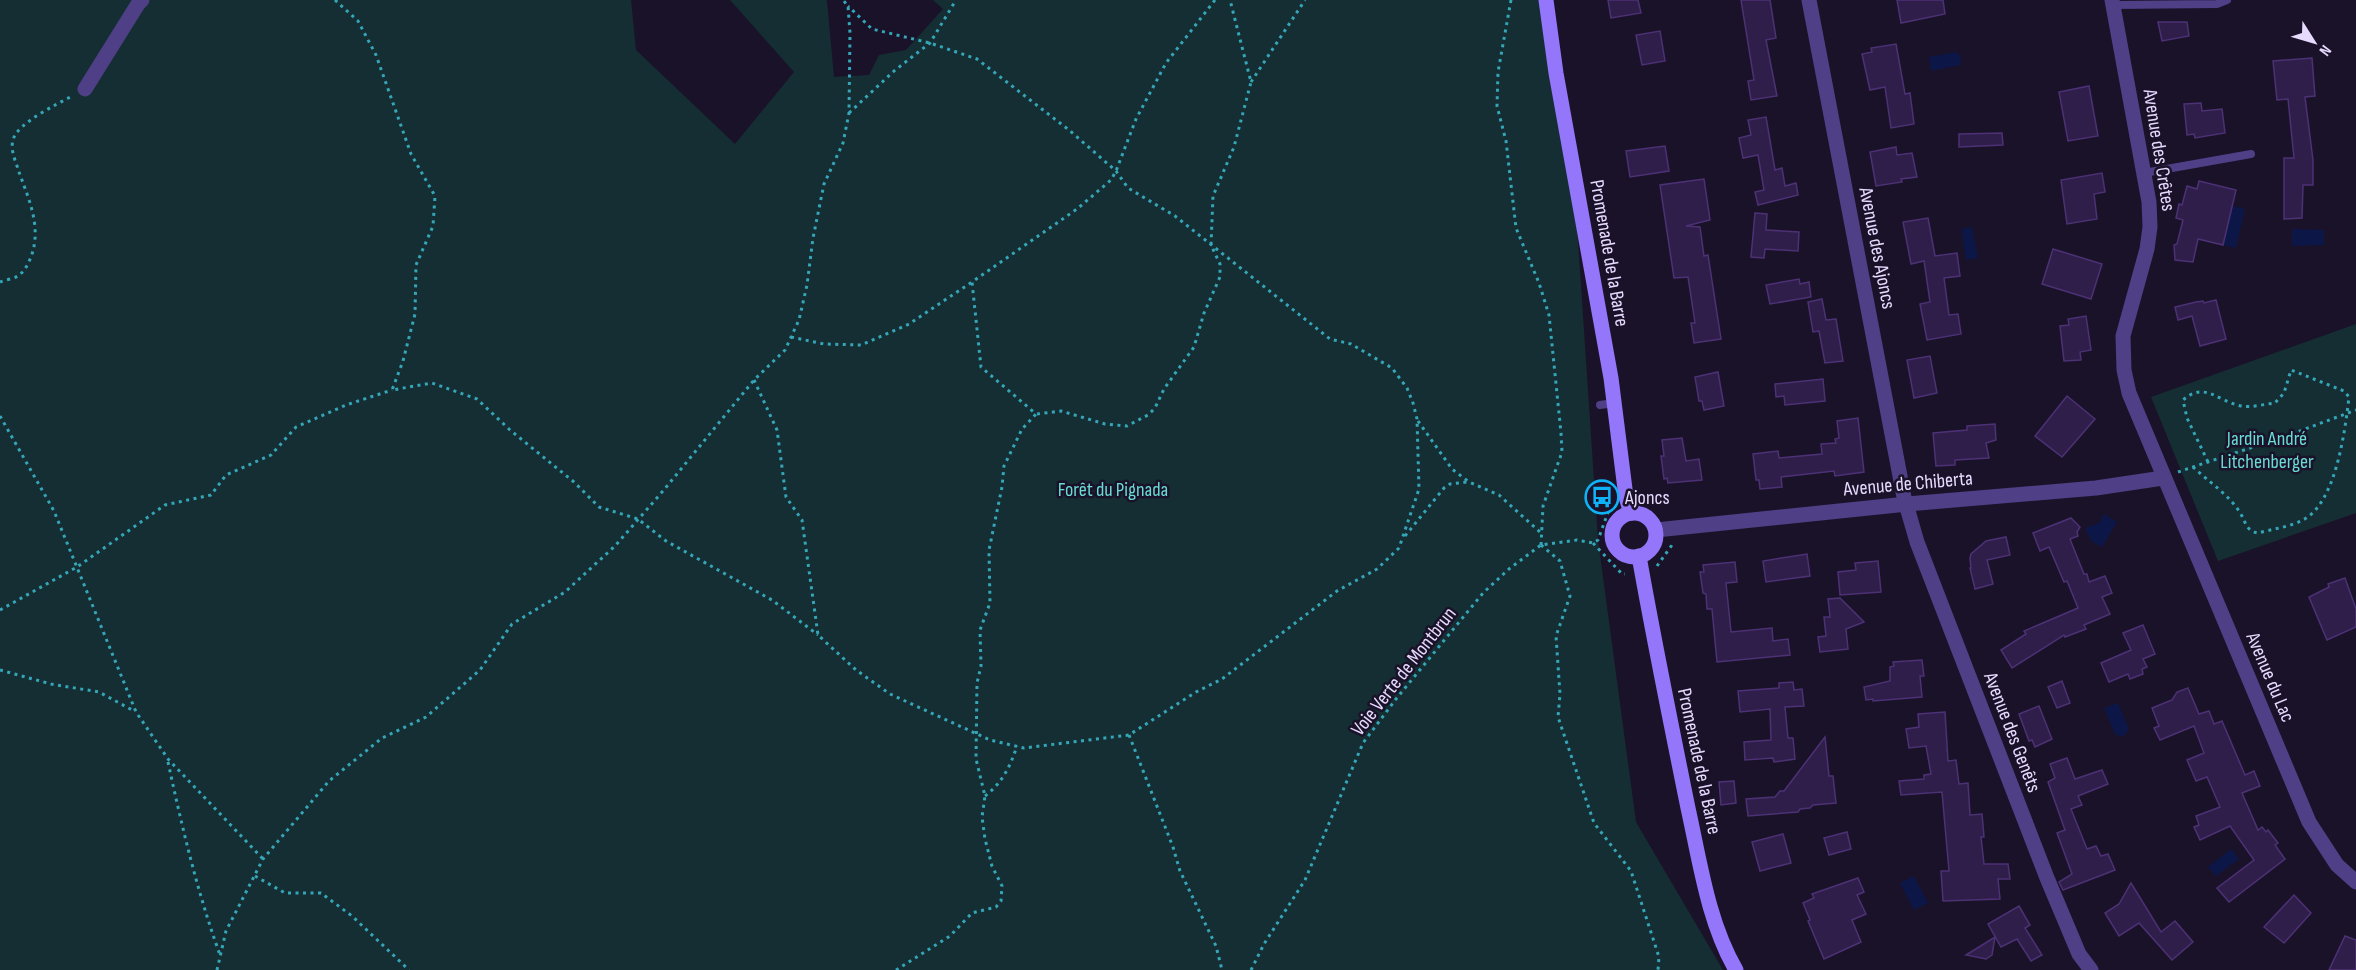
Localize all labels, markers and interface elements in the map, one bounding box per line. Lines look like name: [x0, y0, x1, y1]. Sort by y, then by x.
north arrow: [2284, 12, 2344, 72]
text: N: [2315, 41, 2335, 59]
street label: Avenue des Crêtes: [2137, 87, 2180, 213]
street label: Promenade de la Barre: [1584, 178, 1634, 329]
street label: Avenue des Ajoncs: [1853, 184, 1901, 311]
park label: Jardin André Litchenberger: [2220, 427, 2314, 474]
street label: Avenue de Chiberta: [1841, 466, 1974, 502]
park label: Forêt du Pignada: [1058, 478, 1168, 502]
bus stop icon: Ajoncs: [1584, 479, 1620, 515]
place label: Ajoncs: [1624, 486, 1670, 510]
street label: Voie Verte de Montbrun: [1346, 602, 1461, 741]
street label: Avenue du Lac: [2240, 628, 2300, 726]
street label: Avenue des Genêts: [1978, 668, 2046, 796]
street label: Promenade de la Barre: [1672, 686, 1726, 837]

